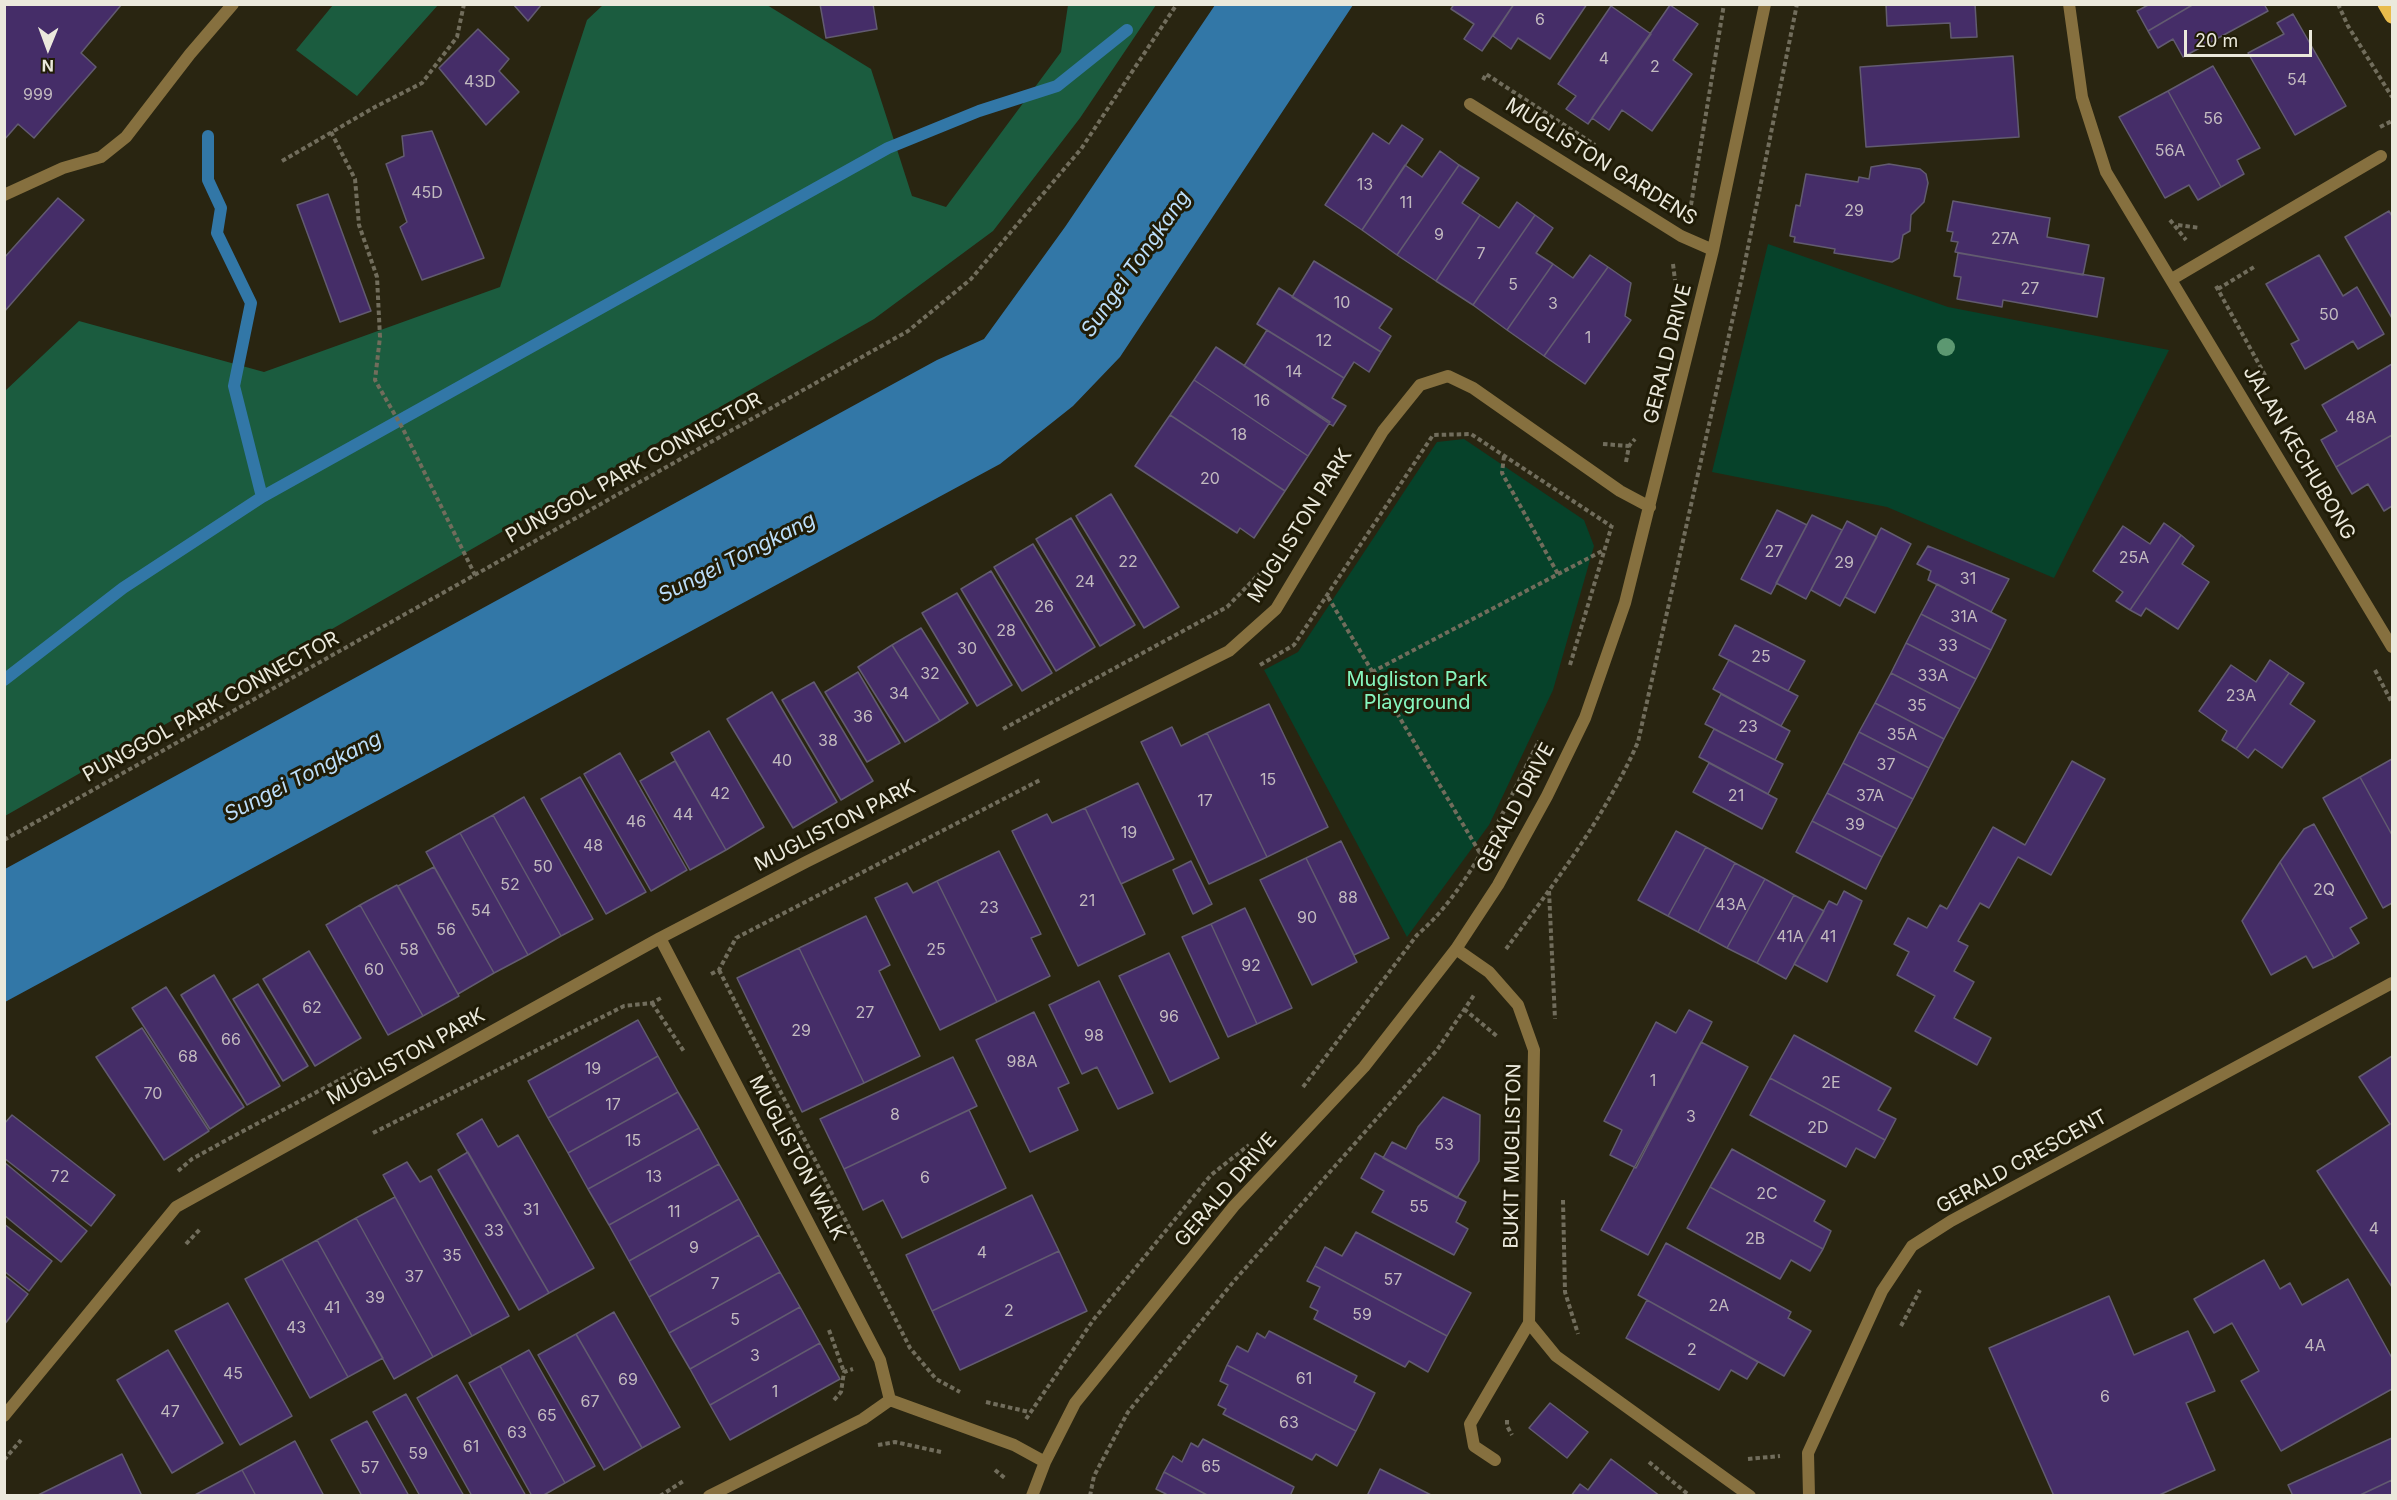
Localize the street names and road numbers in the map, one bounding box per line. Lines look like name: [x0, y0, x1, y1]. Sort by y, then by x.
street label: MUGLISTON GARDENS: [1501, 93, 1701, 231]
street label: GERALD DRIVE: [1639, 281, 1697, 427]
street label: JALAN KECHUBONG: [2238, 362, 2360, 544]
street label: PUNGGOL PARK CONNECTOR: [502, 387, 766, 549]
street label: MUGLISTON PARK: [1243, 445, 1357, 607]
street label: PUNGGOL PARK CONNECTOR: [79, 626, 343, 788]
street label: GERALD DRIVE: [1472, 739, 1560, 877]
street label: MUGLISTON PARK: [751, 775, 919, 877]
street label: MUGLISTON PARK: [323, 1004, 489, 1110]
street label: BUKIT MUGLISTON: [1499, 1063, 1527, 1249]
street label: MUGLISTON WALK: [743, 1072, 851, 1244]
street label: GERALD CRESCENT: [1932, 1105, 2112, 1219]
street label: GERALD DRIVE: [1170, 1128, 1282, 1252]

